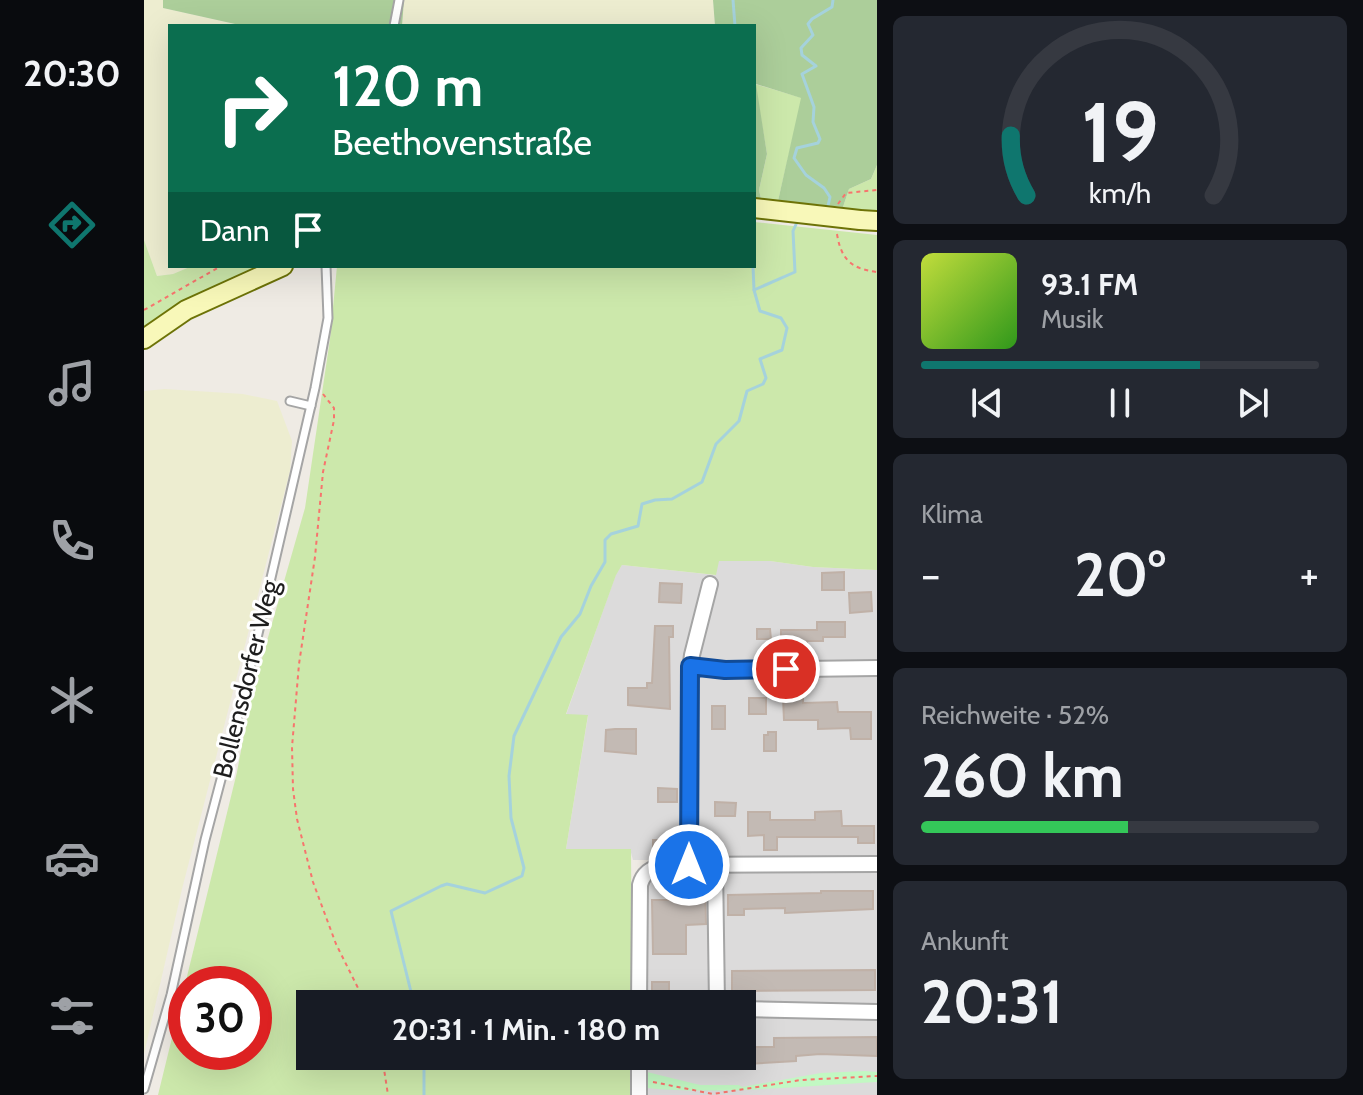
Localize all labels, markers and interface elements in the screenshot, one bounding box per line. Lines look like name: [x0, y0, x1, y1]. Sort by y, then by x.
text: 20:30: [23, 51, 121, 95]
text: 120 m: [332, 52, 483, 120]
icon: right: [200, 56, 304, 160]
text: 19: [1081, 82, 1159, 183]
text: Beethovenstraße: [332, 120, 592, 164]
text: km/h: [1089, 175, 1151, 210]
icon: directions: [44, 197, 100, 253]
icon: arrive: [286, 208, 330, 252]
text: Dann: [200, 212, 270, 249]
text: 93.1 FM: [1041, 266, 1138, 303]
text: Musik: [1041, 303, 1103, 335]
icon: music: [44, 355, 100, 411]
icon: previous: [965, 381, 1009, 425]
icon: pause: [1098, 381, 1142, 425]
icon: next: [1231, 381, 1275, 425]
text: Klima: [921, 498, 983, 530]
icon: phone: [44, 513, 100, 569]
text: 20°: [1074, 538, 1166, 611]
text: −: [921, 548, 940, 601]
text: +: [1300, 548, 1319, 601]
street label: Bollensdorfer Weg: [206, 576, 286, 781]
pin: [752, 635, 820, 703]
icon: arrive: [764, 647, 808, 691]
icon: climate: [44, 672, 100, 728]
text: Reichweite · 52%: [921, 699, 1109, 731]
text: 260 km: [921, 739, 1124, 812]
position arrow: [647, 823, 731, 907]
icon: car: [44, 830, 100, 886]
text: Ankunft: [921, 925, 1009, 957]
text: 20:31: [921, 965, 1063, 1038]
speed limit sign: 30: [168, 966, 272, 1070]
icon: filters: [44, 988, 100, 1044]
text: 20:31 · 1 Min. · 180 m: [392, 1011, 660, 1048]

